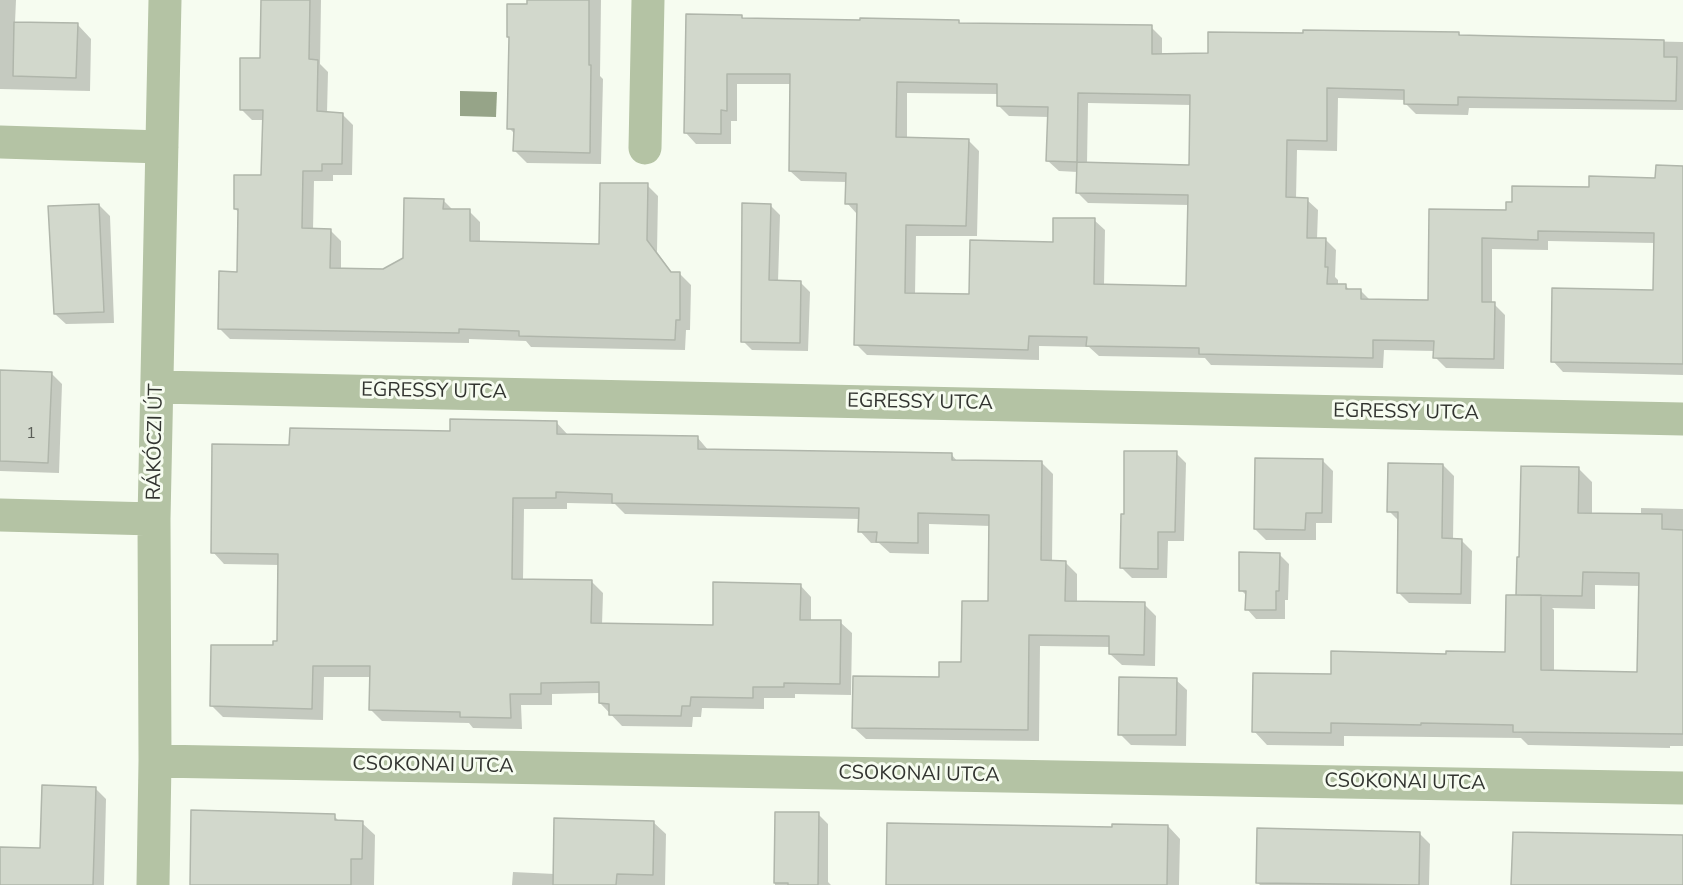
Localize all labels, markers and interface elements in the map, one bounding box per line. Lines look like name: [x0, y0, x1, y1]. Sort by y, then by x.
street label: EGRESSY UTCA: [361, 379, 507, 405]
street label: RÁKÓCZI ÚT: [143, 383, 169, 501]
street label: EGRESSY UTCA: [847, 390, 993, 416]
street label: EGRESSY UTCA: [1333, 400, 1479, 426]
house number: 1: [26, 424, 36, 444]
street label: CSOKONAI UTCA: [352, 753, 514, 779]
street label: CSOKONAI UTCA: [838, 762, 1000, 788]
street label: CSOKONAI UTCA: [1324, 770, 1486, 796]

